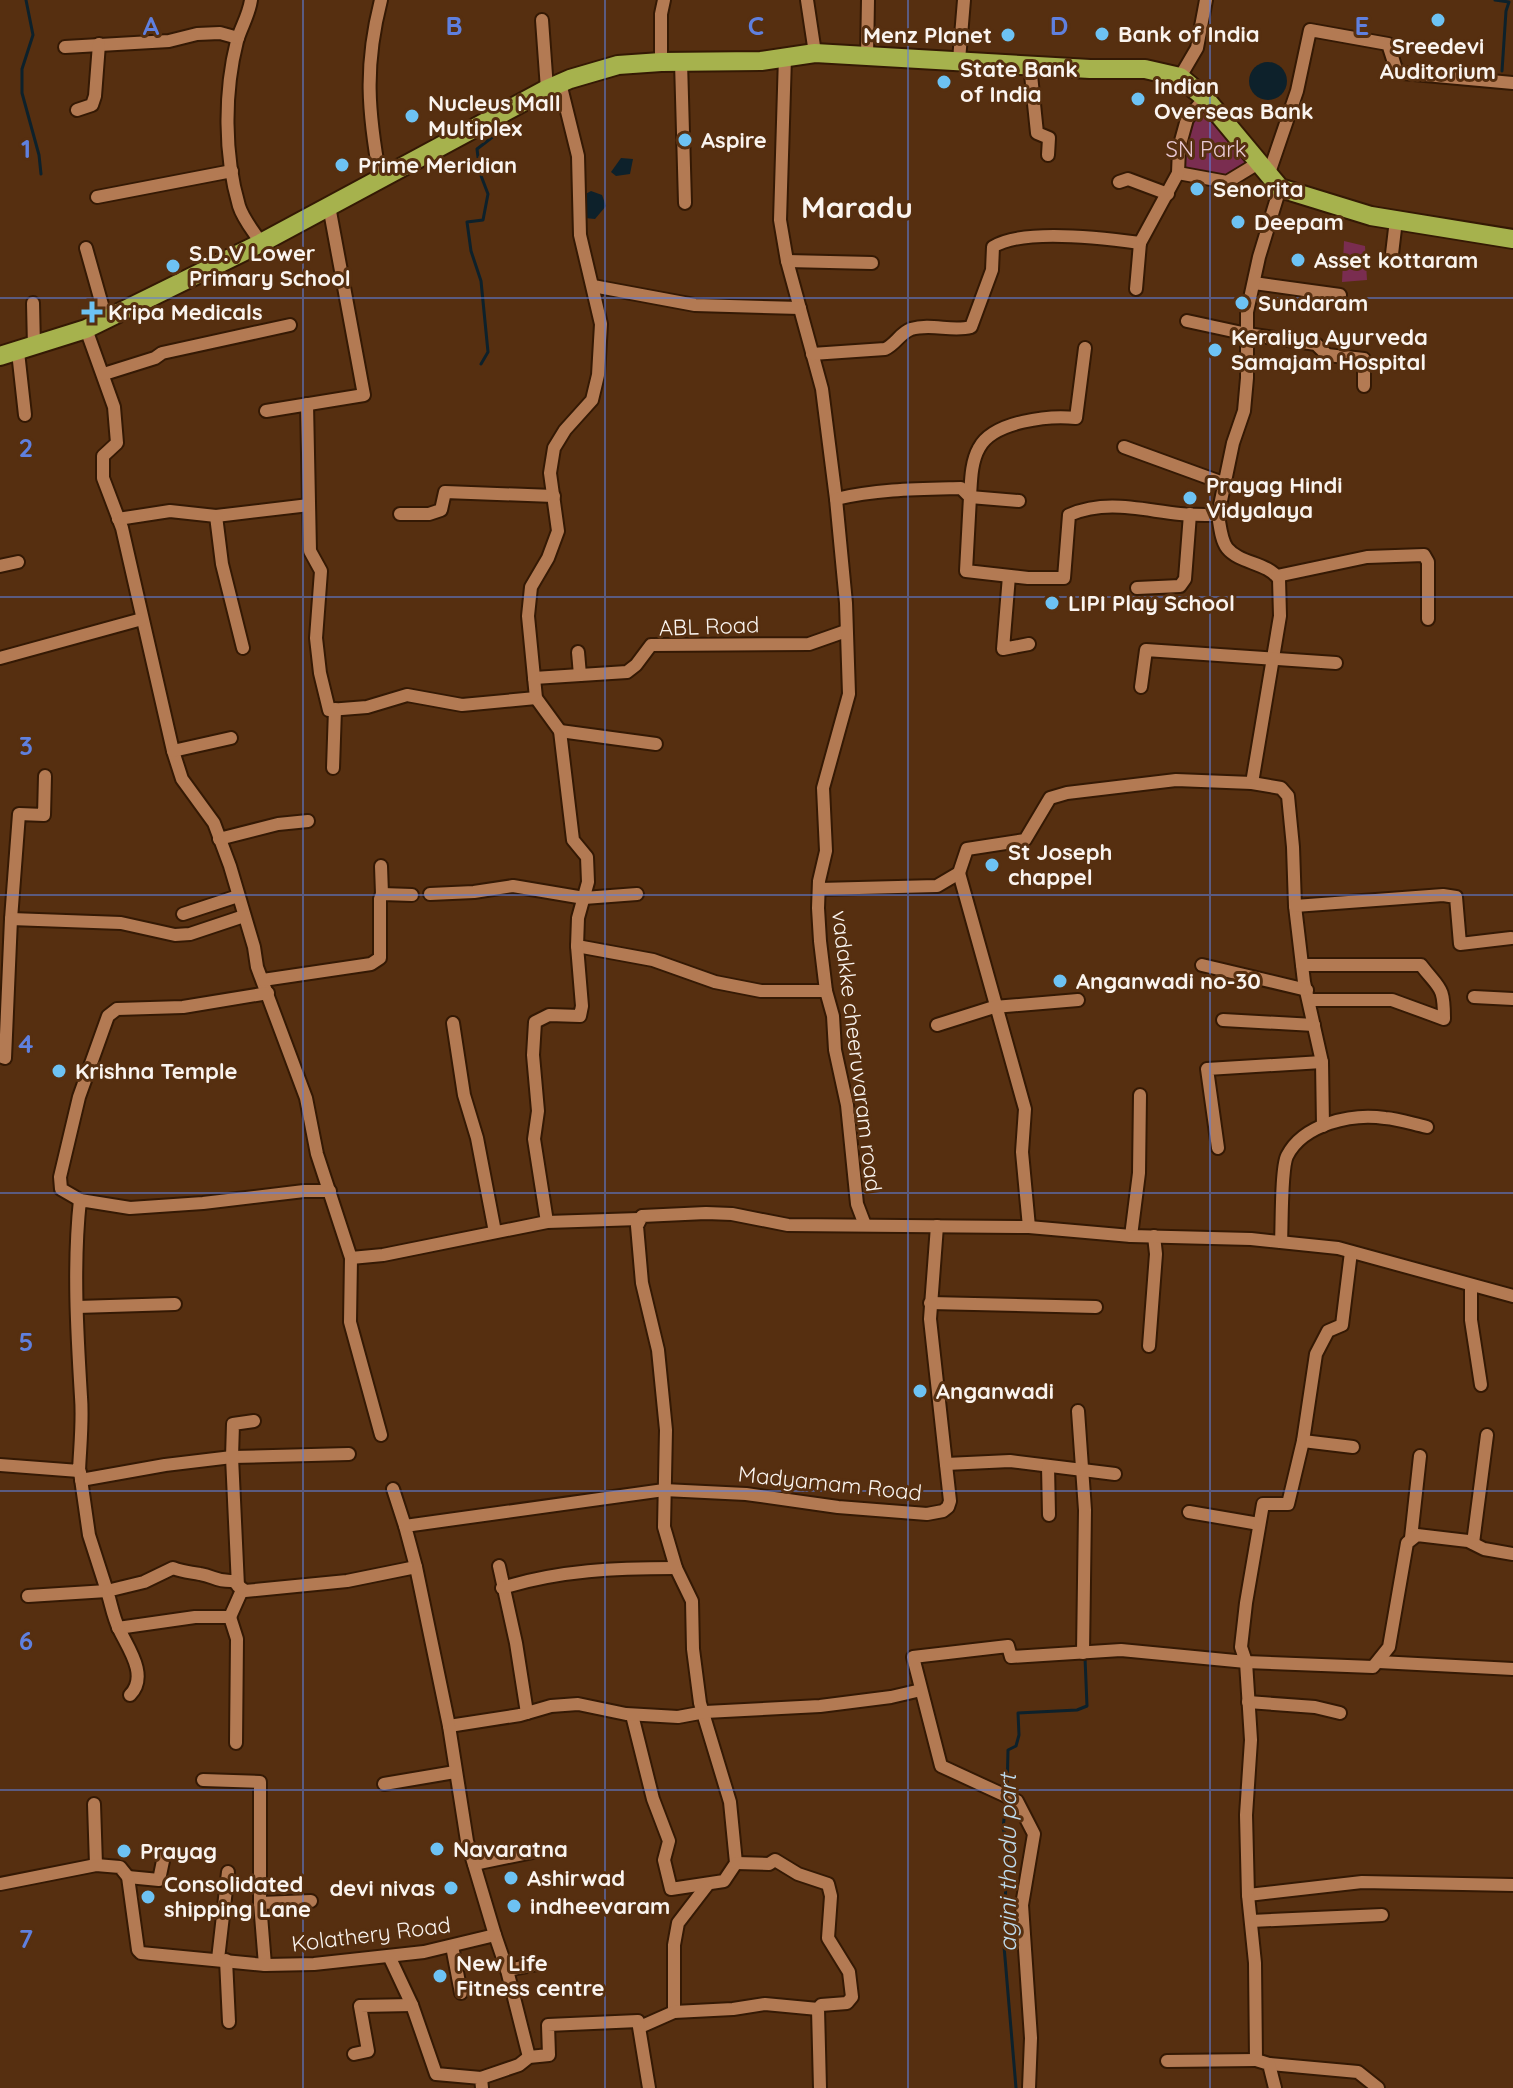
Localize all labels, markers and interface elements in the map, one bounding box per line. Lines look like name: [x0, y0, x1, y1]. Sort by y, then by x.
text: A: [143, 9, 160, 42]
text: B: [445, 9, 463, 42]
text: C: [748, 9, 764, 42]
text: D: [1050, 9, 1068, 42]
text: E: [1355, 9, 1369, 42]
marker: Sreedevi Auditorium: [1429, 11, 1447, 29]
place label: Bank of India: [1118, 20, 1260, 48]
place label: Menz Planet: [863, 21, 992, 49]
marker: Bank of India: [1093, 25, 1111, 43]
marker: Menz Planet: [999, 26, 1017, 44]
place label: Sreedevi Auditorium: [1380, 32, 1496, 85]
place label: State Bank of India: [960, 55, 1078, 108]
place label: Indian Overseas Bank: [1154, 72, 1314, 125]
marker: State Bank of India: [935, 73, 953, 91]
place label: Nucleus Mall Multiplex: [428, 89, 561, 142]
marker: Indian Overseas Bank: [1129, 90, 1147, 108]
marker: Nucleus Mall Multiplex: [403, 107, 421, 125]
place label: Aspire: [701, 126, 767, 154]
marker: Aspire: [676, 131, 694, 149]
text: 1: [21, 132, 31, 165]
park label: SN Park: [1166, 135, 1246, 163]
place label: Prime Meridian: [358, 151, 517, 179]
marker: Prime Meridian: [333, 156, 351, 174]
place label: Senorita: [1213, 175, 1304, 203]
marker: Senorita: [1188, 180, 1206, 198]
district label: Maradu: [801, 188, 913, 226]
place label: Deepam: [1254, 208, 1344, 236]
marker: Deepam: [1229, 213, 1247, 231]
place label: S.D.V Lower Primary School: [189, 239, 351, 292]
place label: Asset kottaram: [1314, 246, 1478, 274]
marker: Asset kottaram: [1289, 251, 1307, 269]
marker: S.D.V Lower Primary School: [164, 257, 182, 275]
place label: Sundaram: [1258, 289, 1368, 317]
marker: Sundaram: [1233, 294, 1251, 312]
place label: Kripa Medicals: [108, 298, 263, 326]
marker: Kripa Medicals: [83, 303, 101, 321]
place label: Keraliya Ayurveda Samajam Hospital: [1231, 323, 1428, 376]
marker: Keraliya Ayurveda Samajam Hospital: [1206, 341, 1224, 359]
text: 2: [19, 431, 33, 464]
place label: Prayag Hindi Vidyalaya: [1206, 471, 1342, 524]
marker: Prayag Hindi Vidyalaya: [1181, 489, 1199, 507]
place label: LIPI Play School: [1068, 589, 1235, 617]
marker: LIPI Play School: [1043, 594, 1061, 612]
street label: ABL Road: [658, 610, 760, 642]
text: 3: [19, 729, 33, 762]
place label: St Joseph chappel: [1008, 838, 1112, 891]
marker: St Joseph chappel: [983, 856, 1001, 874]
street label: vadakke cheeruvaram road: [826, 909, 888, 1193]
place label: Anganwadi no-30: [1076, 967, 1261, 995]
marker: Anganwadi no-30: [1051, 972, 1069, 990]
text: 4: [18, 1027, 34, 1060]
place label: Krishna Temple: [75, 1057, 237, 1085]
marker: Krishna Temple: [50, 1062, 68, 1080]
text: 5: [19, 1325, 33, 1358]
place label: Anganwadi: [936, 1377, 1054, 1405]
marker: Anganwadi: [911, 1382, 929, 1400]
street label: Madyamam Road: [737, 1459, 923, 1507]
text: 6: [19, 1624, 33, 1657]
water label: agini thodu part: [992, 1771, 1022, 1952]
place label: Navaratna: [453, 1835, 568, 1863]
place label: Prayag: [140, 1837, 217, 1865]
marker: Navaratna: [428, 1840, 446, 1858]
marker: Prayag: [115, 1842, 133, 1860]
place label: Ashirwad: [527, 1864, 625, 1892]
marker: Ashirwad: [502, 1869, 520, 1887]
place label: Consolidated shipping Lane: [164, 1870, 311, 1923]
place label: devi nivas: [330, 1874, 435, 1902]
marker: devi nivas: [442, 1879, 460, 1897]
marker: Consolidated shipping Lane: [139, 1888, 157, 1906]
place label: indheevaram: [530, 1892, 670, 1920]
marker: indheevaram: [505, 1897, 523, 1915]
street label: Kolathery Road: [290, 1910, 452, 1958]
text: 7: [19, 1922, 33, 1955]
place label: New Life Fitness centre: [456, 1949, 605, 2002]
marker: New Life Fitness centre: [431, 1967, 449, 1985]

